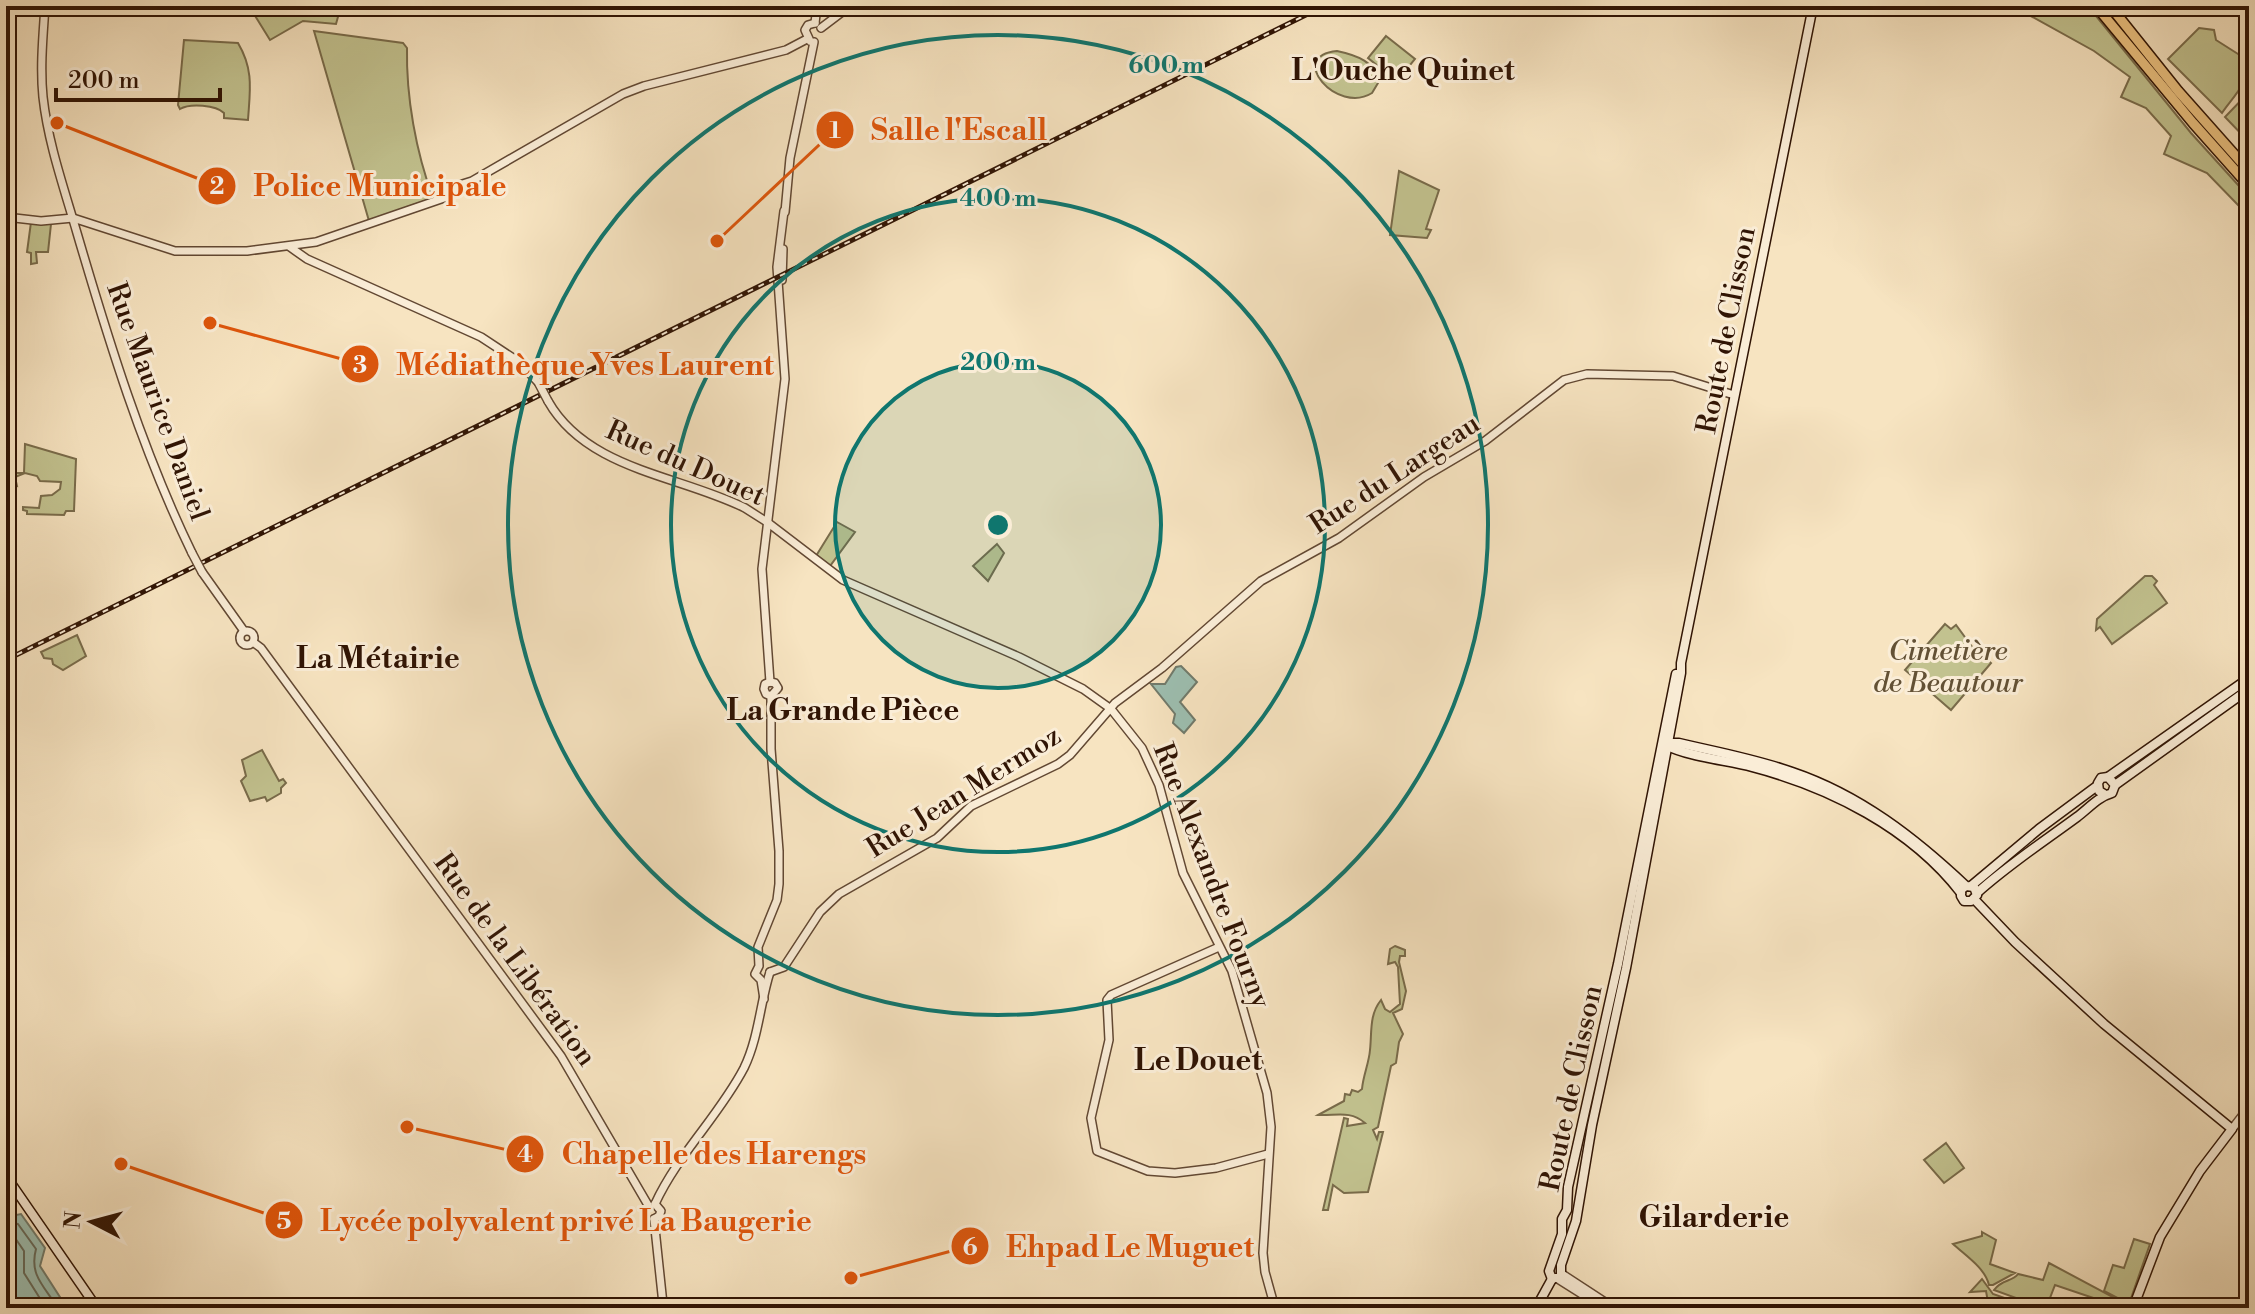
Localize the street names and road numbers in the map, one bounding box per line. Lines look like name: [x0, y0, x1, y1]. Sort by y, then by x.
street label: Route de Clisson: [1689, 224, 1764, 437]
street label: Rue Maurice Daniel: [98, 278, 217, 525]
street label: Rue du Largeau: [1303, 406, 1487, 542]
street label: Rue du Douet: [600, 413, 770, 514]
street label: Rue Jean Mermoz: [860, 718, 1068, 866]
street label: Rue Alexandre Fourny: [1145, 738, 1278, 1013]
street label: Rue de la Libération: [426, 847, 604, 1074]
street label: Route de Clisson: [1533, 982, 1610, 1195]

